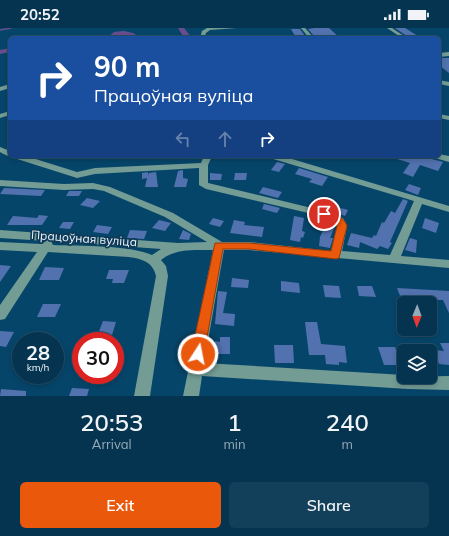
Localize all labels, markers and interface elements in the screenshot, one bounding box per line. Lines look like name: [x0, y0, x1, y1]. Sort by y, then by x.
text: 20:52: [20, 5, 60, 24]
text: 90 m: [94, 49, 160, 84]
icon: right: [28, 52, 80, 104]
text: Працоўная вуліца: [94, 84, 253, 107]
icon: left: [172, 128, 194, 150]
icon: ahead: [214, 128, 236, 150]
icon: right: [256, 128, 278, 150]
pin: [307, 197, 341, 231]
icon: arrive: [313, 203, 335, 225]
street label: Працоўная вуліца: [30, 227, 138, 249]
north arrow: [397, 296, 437, 336]
map controls: [397, 296, 437, 384]
speed limit sign: 30: [72, 332, 124, 384]
position arrow: [177, 333, 219, 375]
text: 28: [26, 340, 50, 365]
button: layers: [397, 344, 437, 384]
text: km/h: [27, 361, 49, 374]
text: 20:53: [80, 407, 143, 437]
text: 1: [227, 407, 242, 437]
text: 240: [326, 407, 369, 437]
text: Arrival: [92, 436, 132, 452]
text: min: [223, 436, 246, 452]
text: m: [342, 436, 353, 452]
button: Exit: [20, 482, 221, 528]
button: Share: [229, 482, 429, 528]

